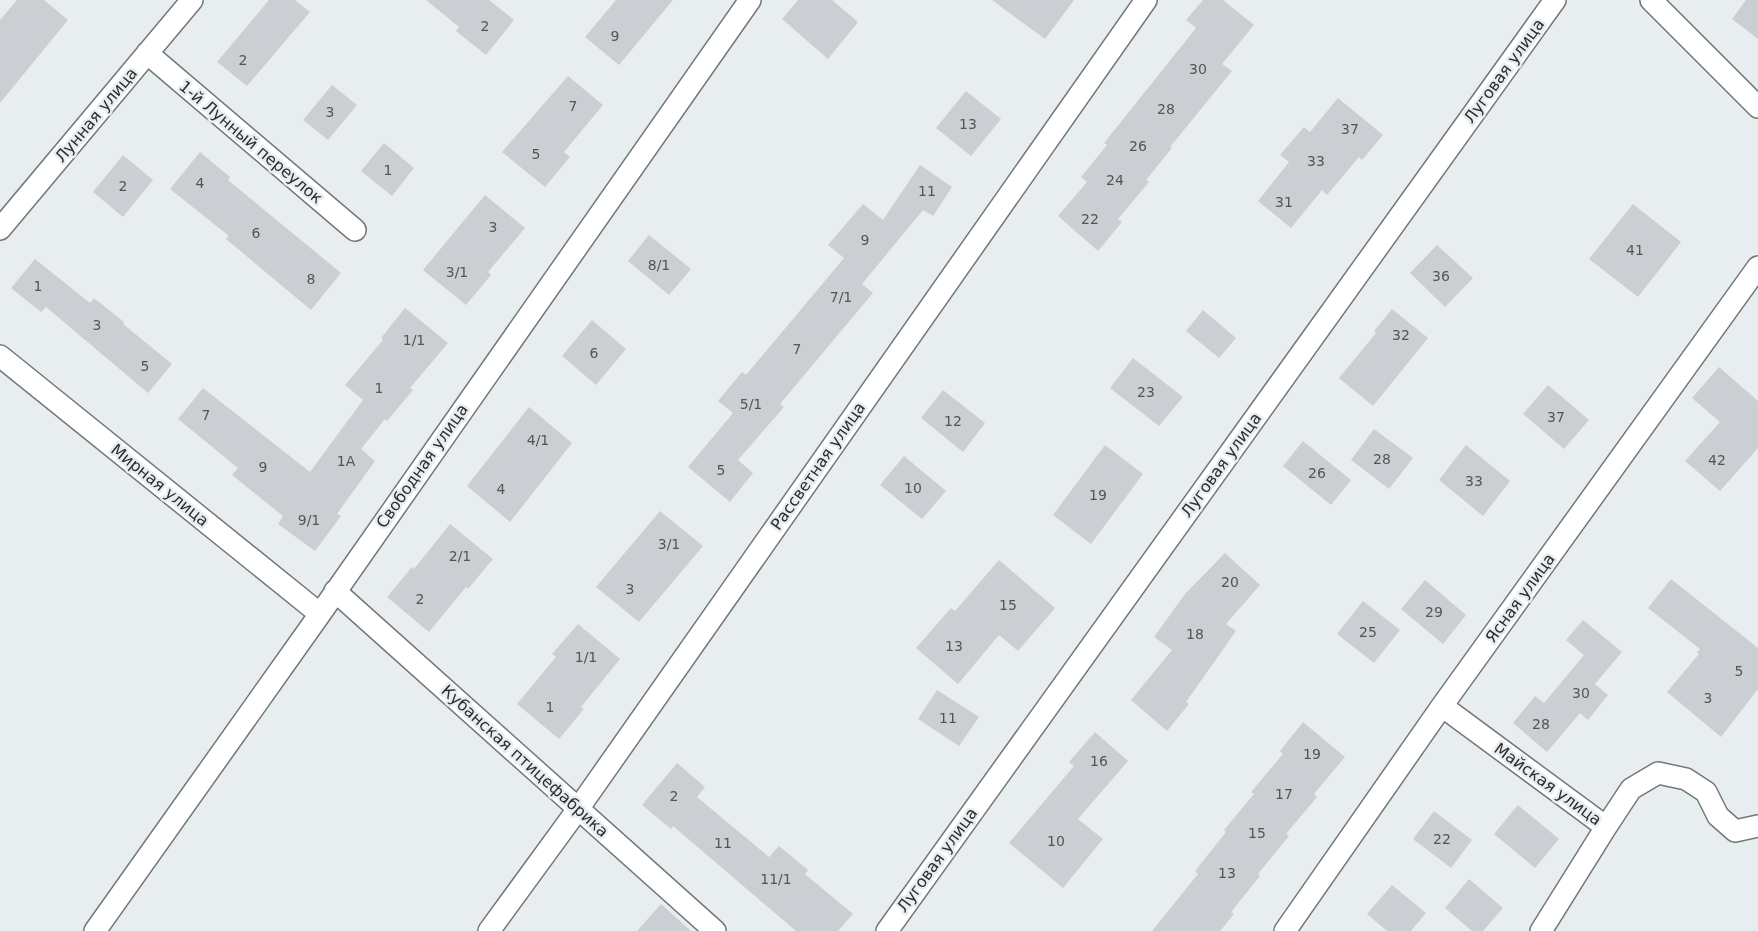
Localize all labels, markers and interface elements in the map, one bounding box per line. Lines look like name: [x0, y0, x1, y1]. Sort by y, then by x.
street label: Луговая улица: [1460, 15, 1548, 127]
house number: 2: [481, 18, 489, 34]
house number: 9: [611, 28, 619, 44]
house number: 2: [239, 52, 247, 68]
house number: 30: [1189, 61, 1207, 77]
street label: Лунная улица: [51, 64, 141, 166]
street label: 1-й Лунный переулок: [175, 76, 327, 208]
house number: 7: [569, 98, 577, 114]
house number: 28: [1157, 101, 1175, 117]
house number: 3: [326, 104, 334, 120]
house number: 13: [959, 116, 977, 132]
house number: 37: [1341, 121, 1359, 137]
house number: 26: [1129, 138, 1147, 154]
house number: 5: [532, 146, 540, 162]
house number: 33: [1307, 153, 1325, 169]
house number: 1: [384, 162, 392, 178]
house number: 24: [1106, 172, 1124, 188]
house number: 4: [196, 175, 205, 191]
house number: 2: [119, 178, 127, 194]
house number: 11: [918, 183, 936, 199]
house number: 31: [1275, 194, 1293, 210]
house number: 22: [1081, 211, 1099, 227]
house number: 3: [489, 219, 497, 235]
house number: 6: [252, 225, 261, 241]
house number: 9: [861, 232, 869, 248]
house number: 41: [1626, 242, 1644, 258]
house number: 8/1: [648, 257, 670, 273]
house number: 3/1: [446, 264, 468, 280]
house number: 36: [1432, 268, 1450, 284]
house number: 8: [307, 271, 315, 287]
house number: 1: [34, 278, 42, 294]
house number: 7/1: [830, 289, 852, 305]
house number: 3: [93, 317, 101, 333]
house number: 32: [1392, 327, 1410, 343]
house number: 1/1: [403, 332, 425, 348]
house number: 7: [793, 341, 801, 357]
house number: 6: [590, 345, 599, 361]
house number: 5: [141, 358, 149, 374]
house number: 1: [375, 380, 383, 396]
house number: 23: [1137, 384, 1155, 400]
house number: 5/1: [740, 396, 762, 412]
street label: Рассветная улица: [767, 399, 869, 533]
street label: Свободная улица: [372, 400, 472, 532]
house number: 7: [202, 407, 210, 423]
street label: Луговая улица: [1177, 409, 1265, 521]
house number: 37: [1547, 409, 1565, 425]
house number: 12: [944, 413, 962, 429]
house number: 4/1: [527, 432, 549, 448]
street label: Мирная улица: [107, 440, 213, 530]
house number: 28: [1373, 451, 1391, 467]
house number: 42: [1708, 452, 1726, 468]
house number: 1А: [337, 453, 356, 469]
house number: 9: [259, 459, 267, 475]
house number: 5: [717, 462, 725, 478]
house number: 26: [1308, 465, 1326, 481]
house number: 33: [1465, 473, 1483, 489]
house number: 10: [904, 480, 922, 496]
house number: 4: [497, 481, 506, 497]
house number: 19: [1089, 487, 1107, 503]
house number: 9/1: [298, 512, 320, 528]
house number: 3/1: [658, 536, 680, 552]
house number: 2/1: [449, 548, 471, 564]
street label: Ясная улица: [1481, 550, 1559, 646]
house number: 20: [1221, 574, 1239, 590]
house number: 3: [626, 581, 634, 597]
house number: 2: [416, 591, 424, 607]
house number: 15: [999, 597, 1017, 613]
house number: 29: [1425, 604, 1443, 620]
house number: 25: [1359, 624, 1377, 640]
house number: 18: [1186, 626, 1204, 642]
house number: 13: [945, 638, 963, 654]
house number: 1/1: [575, 649, 597, 665]
house number: 5: [1735, 663, 1743, 679]
street label: Кубанская птицефабрика: [438, 681, 612, 841]
house number: 30: [1572, 685, 1590, 701]
house number: 3: [1704, 690, 1712, 706]
house number: 1: [546, 699, 554, 715]
house number: 11: [939, 710, 957, 726]
house number: 28: [1532, 716, 1550, 732]
street label: Майская улица: [1491, 739, 1605, 829]
house number: 19: [1303, 746, 1321, 762]
house number: 16: [1090, 753, 1108, 769]
house number: 17: [1275, 786, 1293, 802]
house number: 2: [670, 788, 678, 804]
street label: Луговая улица: [893, 804, 981, 916]
house number: 15: [1248, 825, 1266, 841]
house number: 22: [1433, 831, 1451, 847]
house number: 10: [1047, 833, 1065, 849]
house number: 11: [714, 835, 732, 851]
house number: 13: [1218, 865, 1236, 881]
house number: 11/1: [760, 871, 792, 887]

